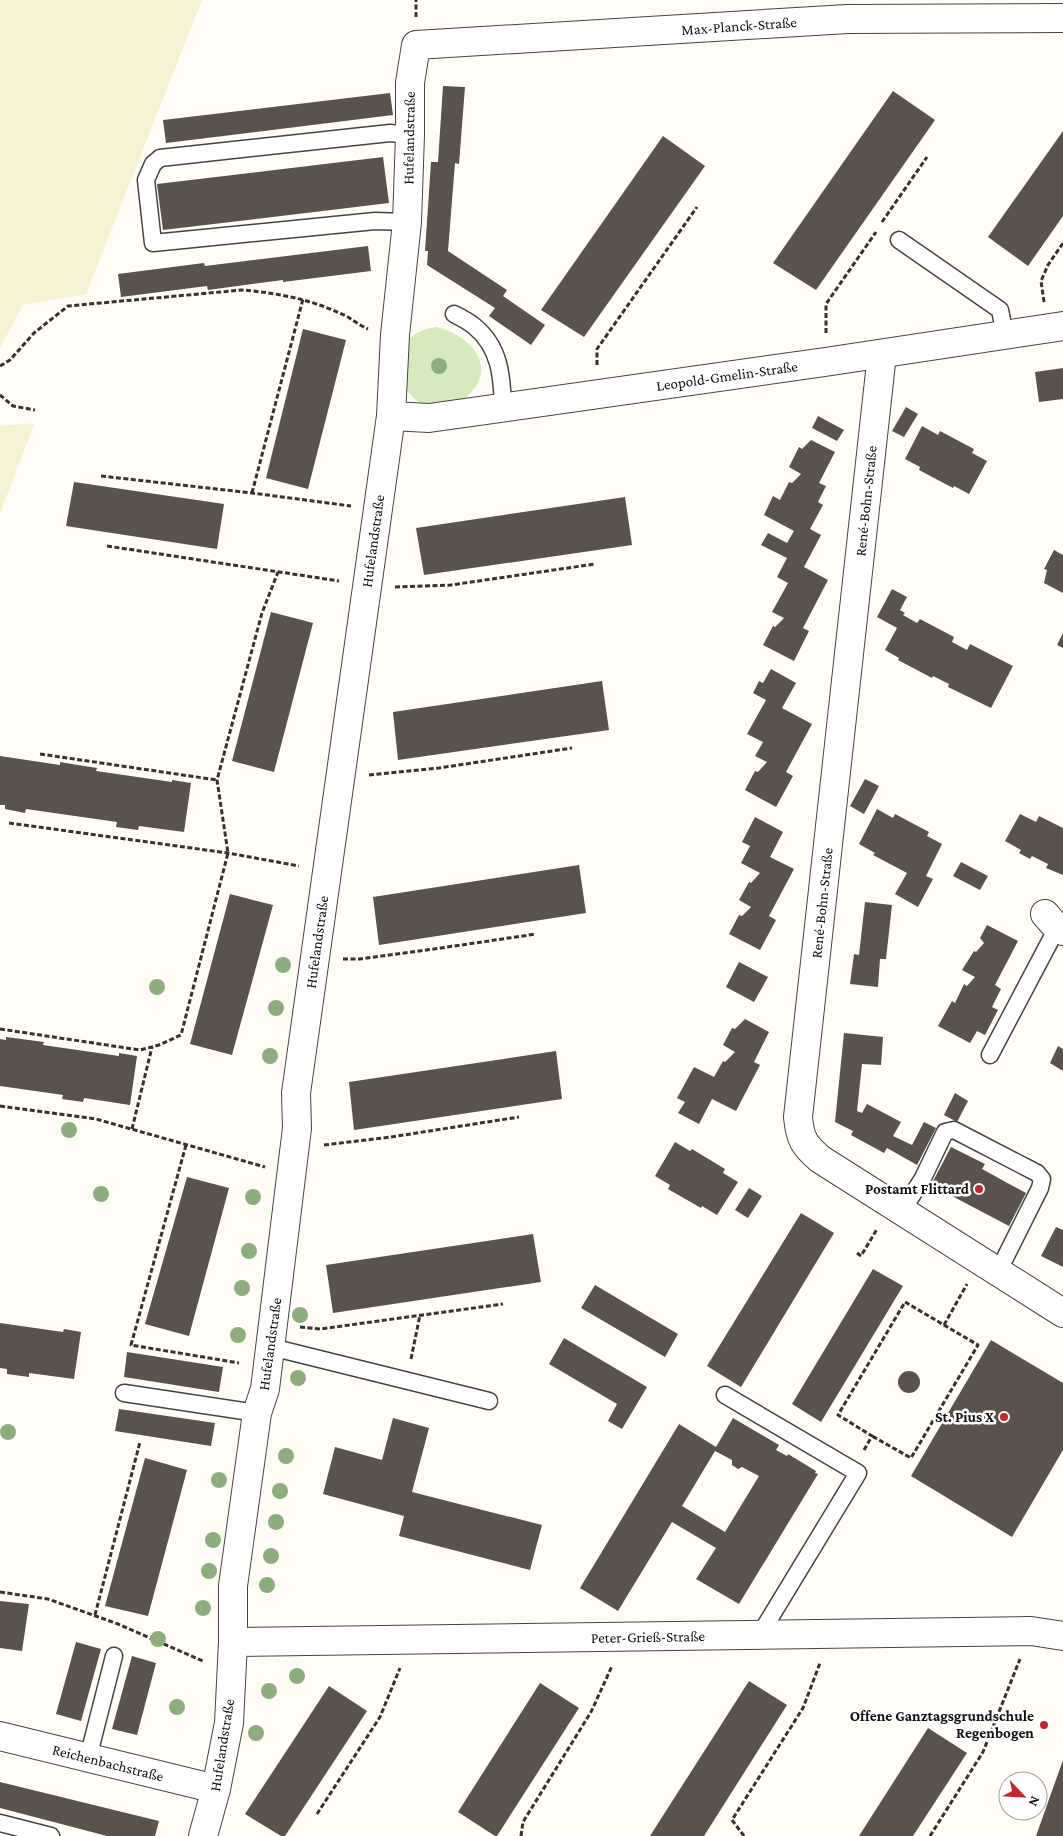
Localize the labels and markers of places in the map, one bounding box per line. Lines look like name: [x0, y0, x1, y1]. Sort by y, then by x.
place label: Postamt Flittard: [865, 1181, 970, 1197]
marker: Postamt Flittard: [973, 1183, 985, 1195]
place label: St. Pius X: [935, 1409, 994, 1425]
marker: St. Pius X: [998, 1411, 1010, 1423]
place label: Offene Ganztagsgrundschule Regenbogen: [850, 1708, 1034, 1741]
marker: Offene Ganztagsgrundschule Regenbogen: [1038, 1719, 1050, 1731]

